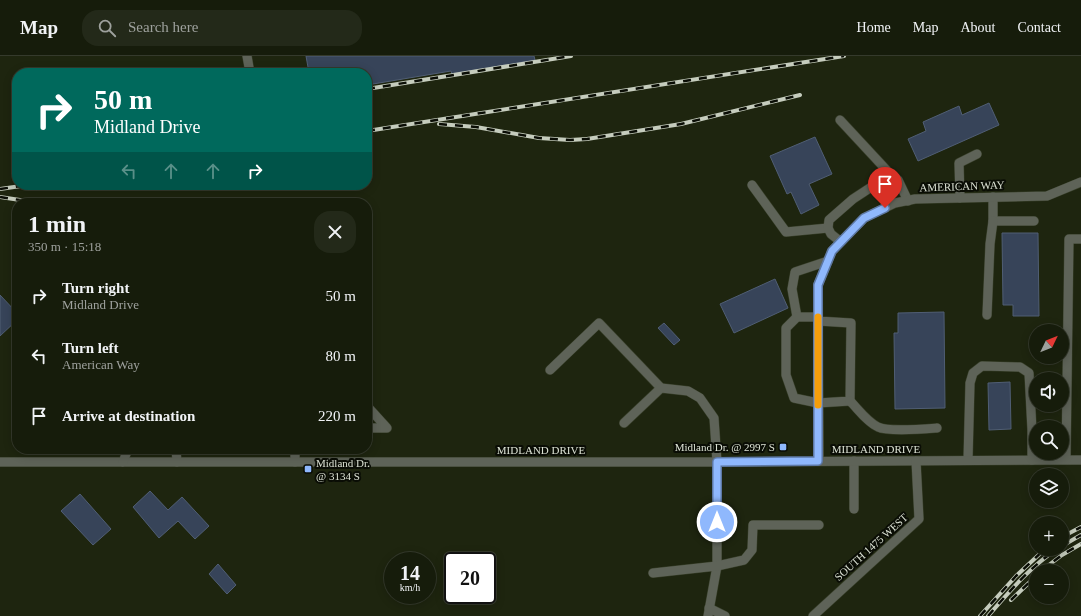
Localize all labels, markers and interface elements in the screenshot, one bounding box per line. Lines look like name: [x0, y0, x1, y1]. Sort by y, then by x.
search box: [82, 10, 362, 46]
text: Map: [20, 17, 58, 38]
icon: search: [96, 17, 118, 39]
text: Search here: [128, 19, 198, 35]
text: Home: [857, 20, 891, 35]
text: Map: [913, 20, 938, 35]
text: About: [960, 20, 995, 35]
text: Contact: [1017, 20, 1061, 35]
icon: right: [28, 84, 80, 136]
text: 50 m: [94, 84, 152, 115]
text: Midland Drive: [94, 117, 200, 137]
icon: left: [118, 160, 140, 182]
icon: ahead: [160, 160, 182, 182]
icon: ahead: [202, 160, 224, 182]
icon: right: [244, 160, 266, 182]
pin: [868, 167, 902, 208]
icon: arrive: [874, 173, 896, 195]
street label: AMERICAN WAY: [919, 179, 1005, 193]
text: 1 min: [28, 211, 86, 237]
button: close: [314, 211, 356, 253]
text: 350 m · 15:18: [28, 239, 101, 254]
text: Turn right: [62, 280, 129, 296]
icon: right: [28, 285, 50, 307]
text: 50 m: [326, 288, 356, 304]
text: Midland Drive: [62, 297, 139, 312]
north arrow: [1029, 324, 1069, 364]
map controls: [1029, 324, 1069, 604]
text: Turn left: [62, 340, 119, 356]
icon: left: [28, 345, 50, 367]
text: 80 m: [326, 348, 356, 364]
text: American Way: [62, 357, 140, 372]
button: sound: [1029, 372, 1069, 412]
icon: arrive: [28, 405, 50, 427]
text: Arrive at destination: [62, 408, 195, 424]
text: 220 m: [318, 408, 356, 424]
button: search: [1029, 420, 1069, 460]
place label: Midland Dr. @ 2997 S: [675, 441, 775, 453]
marker: Midland Dr. @ 2997 S: [778, 442, 788, 452]
street label: MIDLAND DRIVE: [832, 443, 920, 455]
street label: MIDLAND DRIVE: [497, 444, 585, 456]
place label: Midland Dr. @ 3134 S: [316, 457, 370, 482]
marker: Midland Dr. @ 3134 S: [303, 464, 313, 474]
button: layers: [1029, 468, 1069, 508]
position arrow: [696, 501, 738, 543]
street label: SOUTH 1475 WEST: [832, 511, 910, 583]
button: +: [1029, 516, 1069, 556]
speed limit sign: 20: [444, 552, 496, 604]
text: 14: [400, 562, 420, 584]
button: −: [1029, 564, 1069, 604]
text: km/h: [400, 582, 420, 593]

